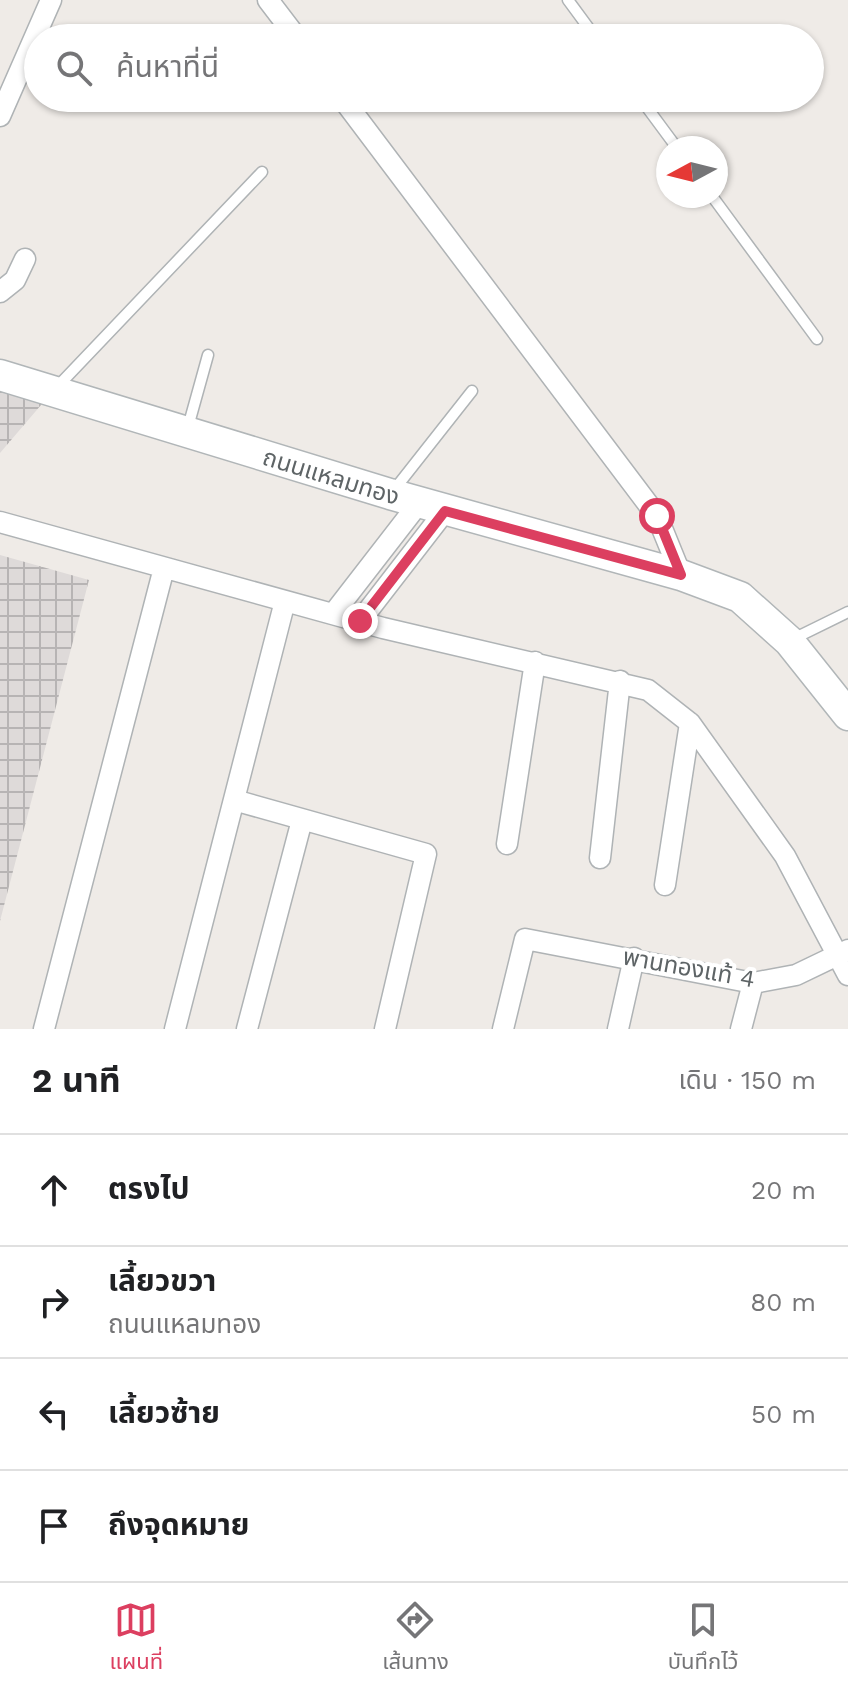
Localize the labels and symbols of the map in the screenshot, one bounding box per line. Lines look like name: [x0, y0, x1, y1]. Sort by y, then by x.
north arrow: [656, 136, 728, 208]
street label: ถนนแหลมทอง: [259, 443, 403, 511]
route start: [639, 498, 675, 534]
route end: [342, 603, 378, 639]
street label: พานทองแท้ 4: [621, 943, 757, 993]

